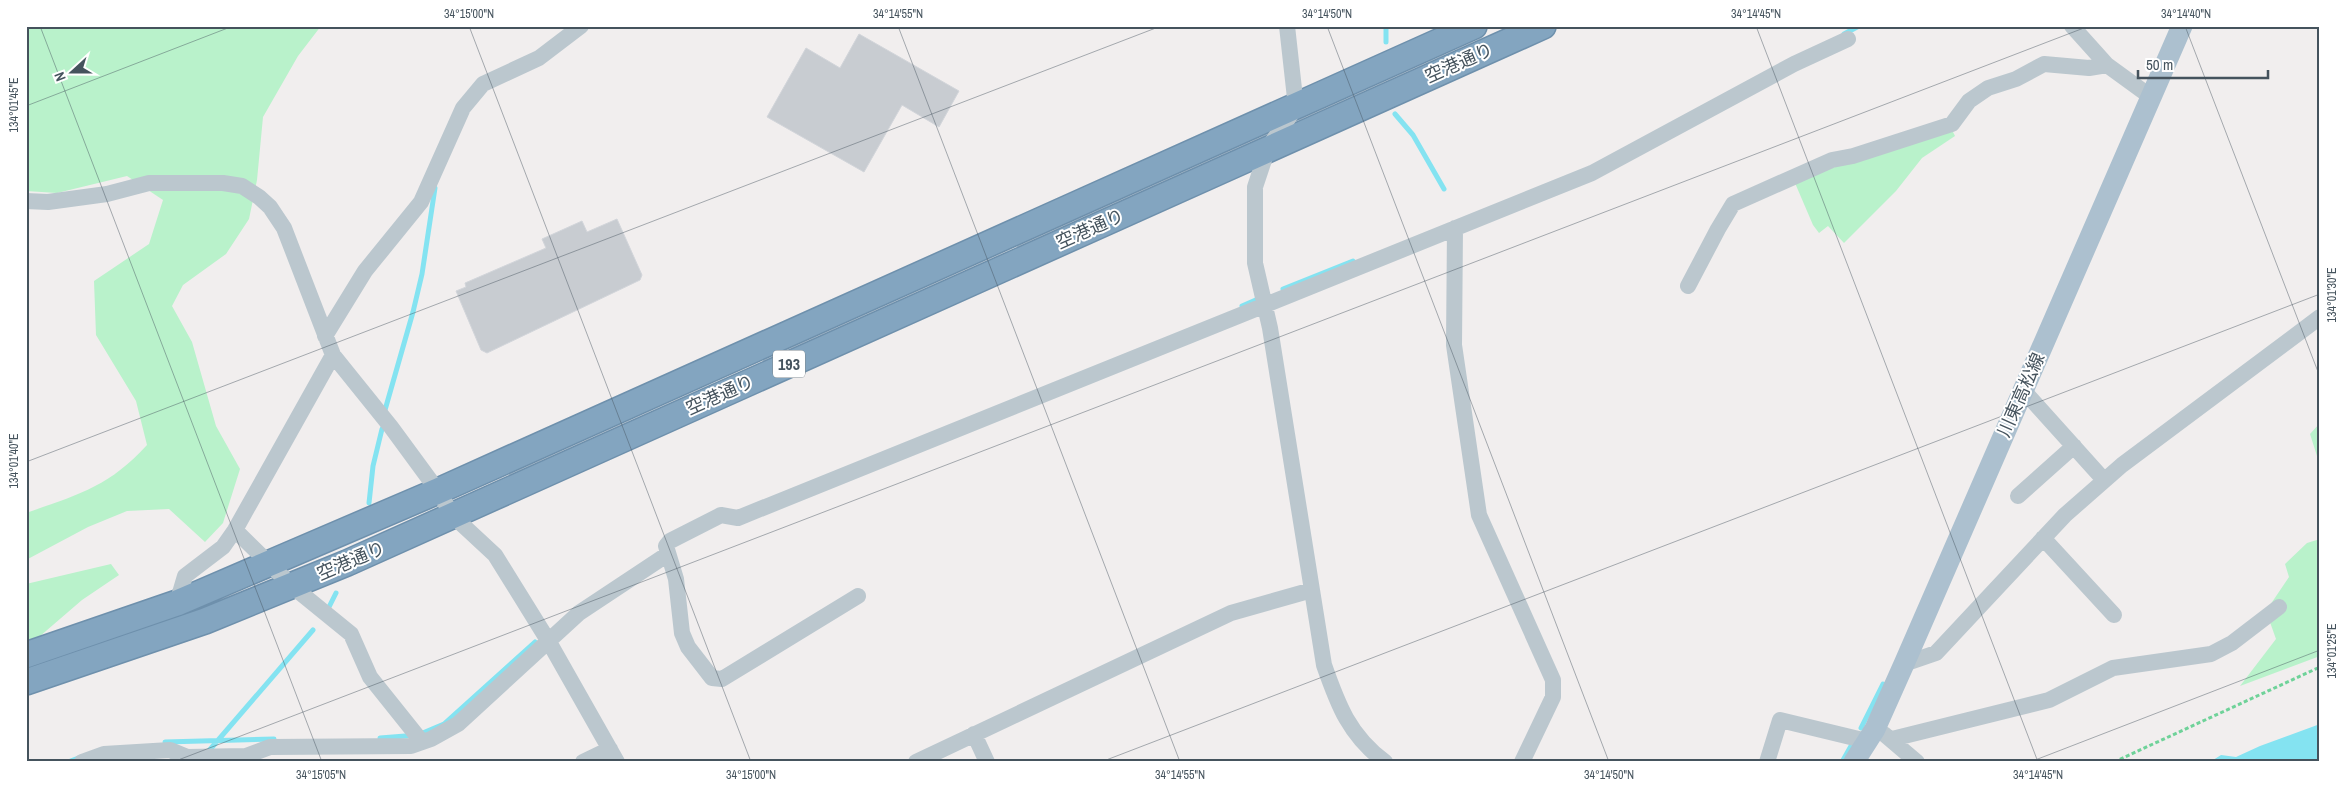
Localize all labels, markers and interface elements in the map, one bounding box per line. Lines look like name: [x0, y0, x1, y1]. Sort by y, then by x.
text: 34°15'00"N: [444, 6, 494, 22]
text: 34°14'55"N: [873, 6, 923, 22]
text: 34°14'50"N: [1302, 6, 1352, 22]
text: 34°14'45"N: [1731, 6, 1781, 22]
text: 34°14'40"N: [2161, 6, 2211, 22]
street label: 空港通り: [1421, 36, 1497, 89]
north arrow: [48, 48, 98, 98]
scale bar: [2138, 48, 2268, 80]
text: 50 m: [2146, 54, 2173, 75]
text: N: [50, 70, 70, 84]
text: 134°01'45"E: [6, 77, 22, 133]
street label: 空港通り: [1052, 202, 1128, 255]
text: 134°01'30"E: [2324, 267, 2340, 323]
street label: 川東高松線: [1991, 349, 2050, 441]
road number: 193: [773, 350, 805, 378]
street label: 空港通り: [682, 368, 758, 421]
text: 134°01'40"E: [6, 433, 22, 489]
street label: 空港通り: [313, 535, 389, 586]
text: 134°01'25"E: [2324, 623, 2340, 679]
text: 34°15'05"N: [296, 767, 346, 783]
text: 34°15'00"N: [726, 767, 776, 783]
text: 34°14'55"N: [1155, 767, 1205, 783]
text: 34°14'50"N: [1584, 767, 1634, 783]
text: 34°14'45"N: [2013, 767, 2063, 783]

